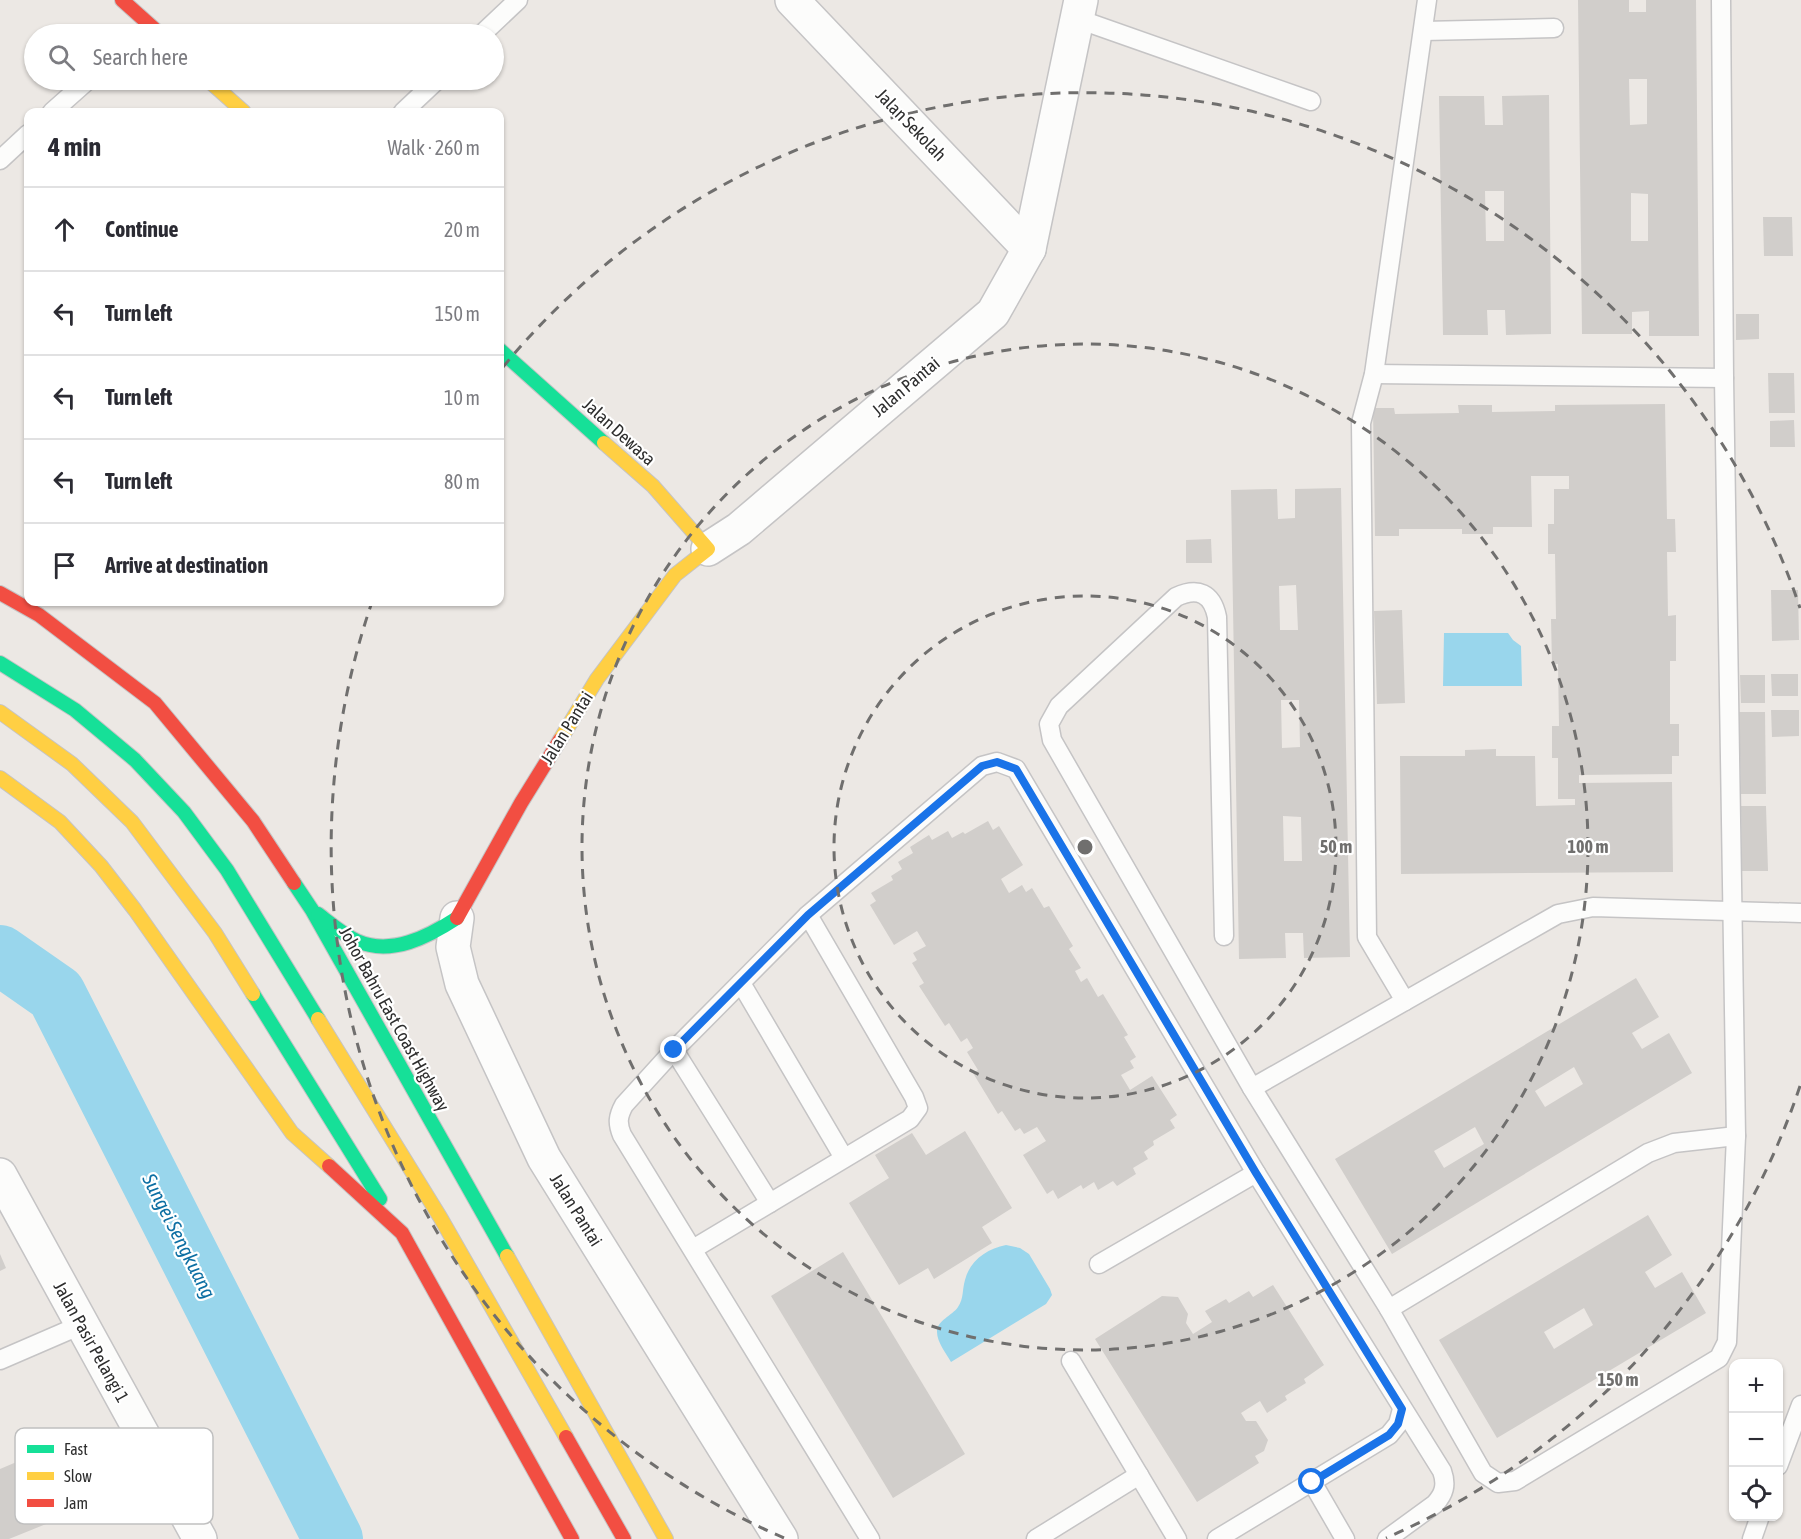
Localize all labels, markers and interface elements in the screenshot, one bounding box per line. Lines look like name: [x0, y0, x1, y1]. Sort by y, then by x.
search box: [24, 24, 504, 90]
icon: search: [45, 41, 78, 74]
text: Search here: [93, 44, 188, 70]
street label: Jalan Sekolah: [872, 84, 951, 165]
text: 4 min: [48, 132, 101, 162]
text: Walk · 260 m: [388, 136, 480, 159]
icon: ahead: [48, 213, 81, 246]
text: Continue: [105, 216, 179, 242]
text: 20 m: [444, 218, 480, 241]
icon: left: [48, 297, 81, 330]
text: Turn left: [105, 300, 172, 326]
text: 150 m: [435, 302, 480, 325]
street label: Jalan Pantai: [868, 352, 944, 421]
icon: left: [48, 381, 81, 414]
text: Turn left: [105, 384, 172, 410]
text: 10 m: [444, 386, 480, 409]
street label: Jalan Dewasa: [579, 394, 660, 470]
icon: left: [48, 465, 81, 498]
text: Turn left: [105, 468, 172, 494]
text: 80 m: [444, 470, 480, 493]
icon: arrive: [48, 549, 81, 582]
text: Arrive at destination: [105, 552, 268, 578]
street label: Jalan Pantai: [536, 688, 597, 768]
text: 50 m: [1320, 836, 1352, 857]
text: 100 m: [1568, 836, 1608, 857]
centre of rings: [1075, 837, 1095, 857]
street label: Johor Bahru East Coast Highway: [335, 923, 454, 1115]
route end: [660, 1036, 686, 1062]
water label: Sungei Sengkuang: [138, 1169, 221, 1302]
street label: Jalan Pantai: [546, 1170, 607, 1250]
street label: Jalan Pasir Pelangi 1: [50, 1278, 133, 1406]
map controls: [1729, 1359, 1783, 1521]
button: +: [1729, 1359, 1783, 1413]
text: 150 m: [1598, 1369, 1638, 1390]
button: −: [1729, 1413, 1783, 1467]
legend: [15, 1428, 213, 1524]
text: Fast: [64, 1440, 88, 1458]
text: Slow: [64, 1467, 92, 1485]
button: locate: [1729, 1467, 1783, 1521]
route start: [1298, 1468, 1324, 1494]
text: Jam: [64, 1494, 88, 1512]

